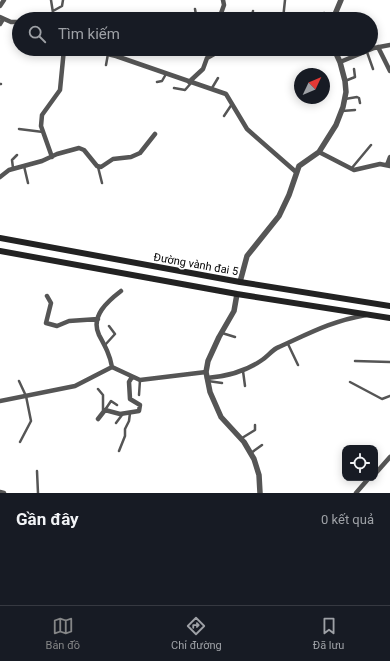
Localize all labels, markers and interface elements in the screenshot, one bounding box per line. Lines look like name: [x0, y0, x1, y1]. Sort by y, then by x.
search box: [12, 12, 378, 56]
icon: search: [26, 23, 48, 45]
text: Tìm kiếm: [58, 25, 120, 43]
north arrow: [294, 68, 330, 104]
street label: Đường vành đai 5: [153, 251, 239, 278]
map controls: [342, 445, 378, 481]
button: locate: [342, 445, 378, 481]
text: Gần đây: [16, 509, 79, 529]
text: 0 kết quả: [321, 512, 374, 527]
tab: Bản đồ: [46, 615, 80, 652]
tab: Chỉ đường: [171, 615, 222, 652]
tab: Đã lưu: [313, 615, 344, 652]

